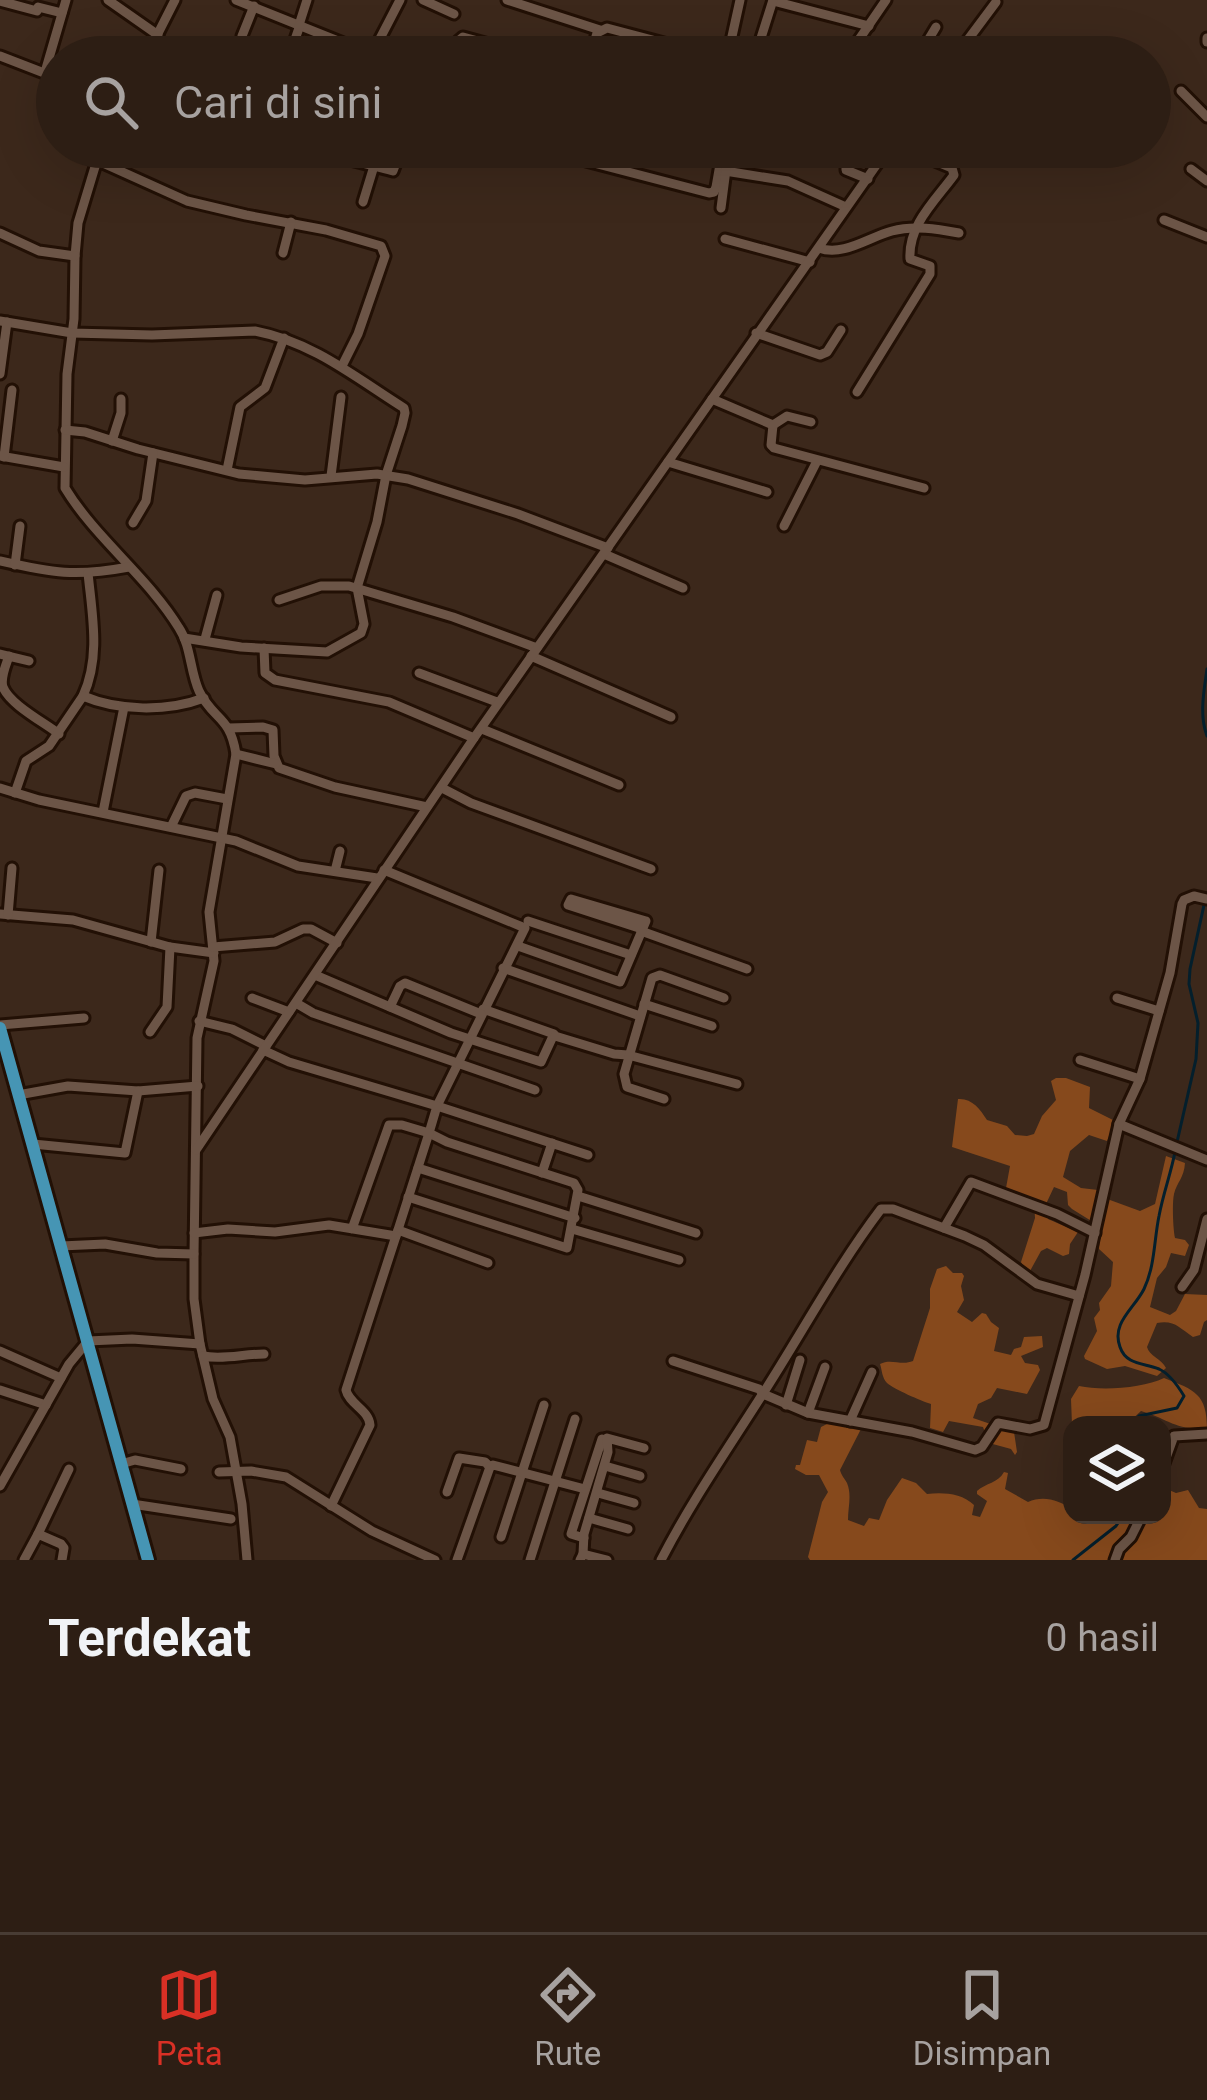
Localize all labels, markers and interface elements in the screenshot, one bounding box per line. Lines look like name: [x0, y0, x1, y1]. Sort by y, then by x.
search box: [36, 36, 1171, 168]
icon: search: [78, 69, 144, 135]
text: Cari di sini: [174, 76, 383, 129]
map controls: [1063, 1416, 1171, 1524]
button: layers: [1063, 1416, 1171, 1524]
text: Terdekat: [48, 1609, 251, 1668]
text: 0 hasil: [1046, 1615, 1159, 1661]
tab: Peta: [156, 1962, 223, 2073]
tab: Rute: [534, 1962, 601, 2073]
tab: Disimpan: [913, 1962, 1051, 2073]

